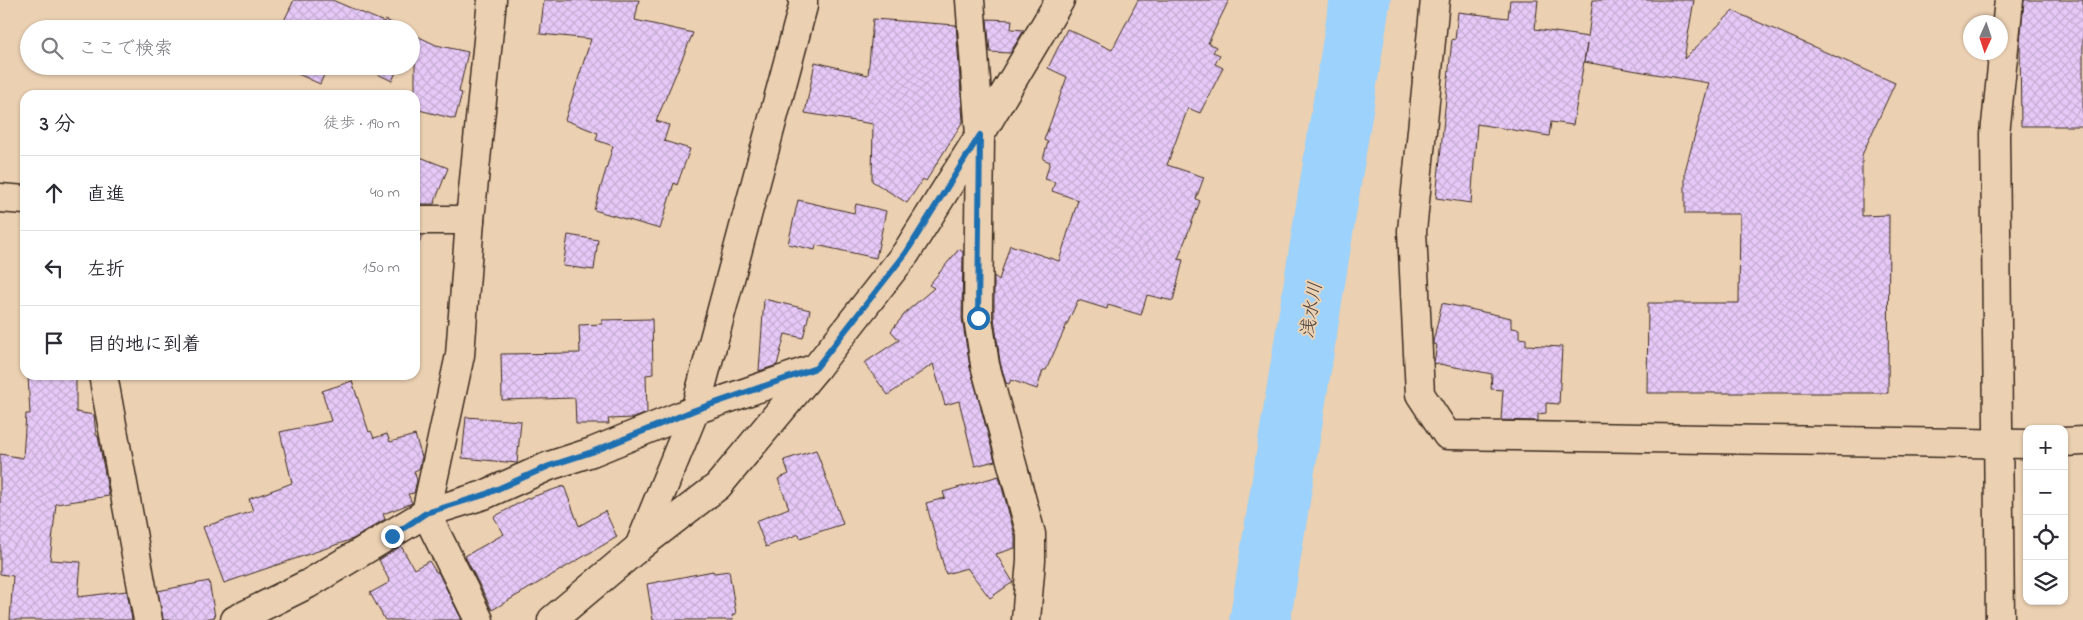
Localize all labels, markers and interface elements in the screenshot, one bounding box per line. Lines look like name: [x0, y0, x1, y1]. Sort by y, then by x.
north arrow: [1963, 15, 2008, 60]
search box: [20, 20, 420, 75]
icon: search: [38, 34, 66, 62]
text: ここで検索: [78, 36, 173, 63]
text: 3 分: [40, 110, 75, 140]
text: 徒歩 · 190 m: [323, 112, 400, 136]
icon: ahead: [40, 179, 68, 207]
text: 40 m: [370, 181, 400, 205]
text: 直進: [87, 182, 125, 209]
icon: left: [40, 254, 68, 282]
text: 150 m: [362, 256, 400, 280]
text: 左折: [87, 257, 125, 284]
water label: 浅水川: [1295, 280, 1330, 341]
route start: [967, 307, 990, 330]
icon: arrive: [40, 329, 68, 357]
text: 目的地に到着: [87, 332, 201, 359]
map controls: [2023, 425, 2068, 605]
button: +: [2023, 425, 2068, 470]
button: −: [2023, 470, 2068, 515]
button: locate: [2023, 515, 2068, 560]
route end: [381, 525, 404, 548]
button: layers: [2023, 560, 2068, 605]

